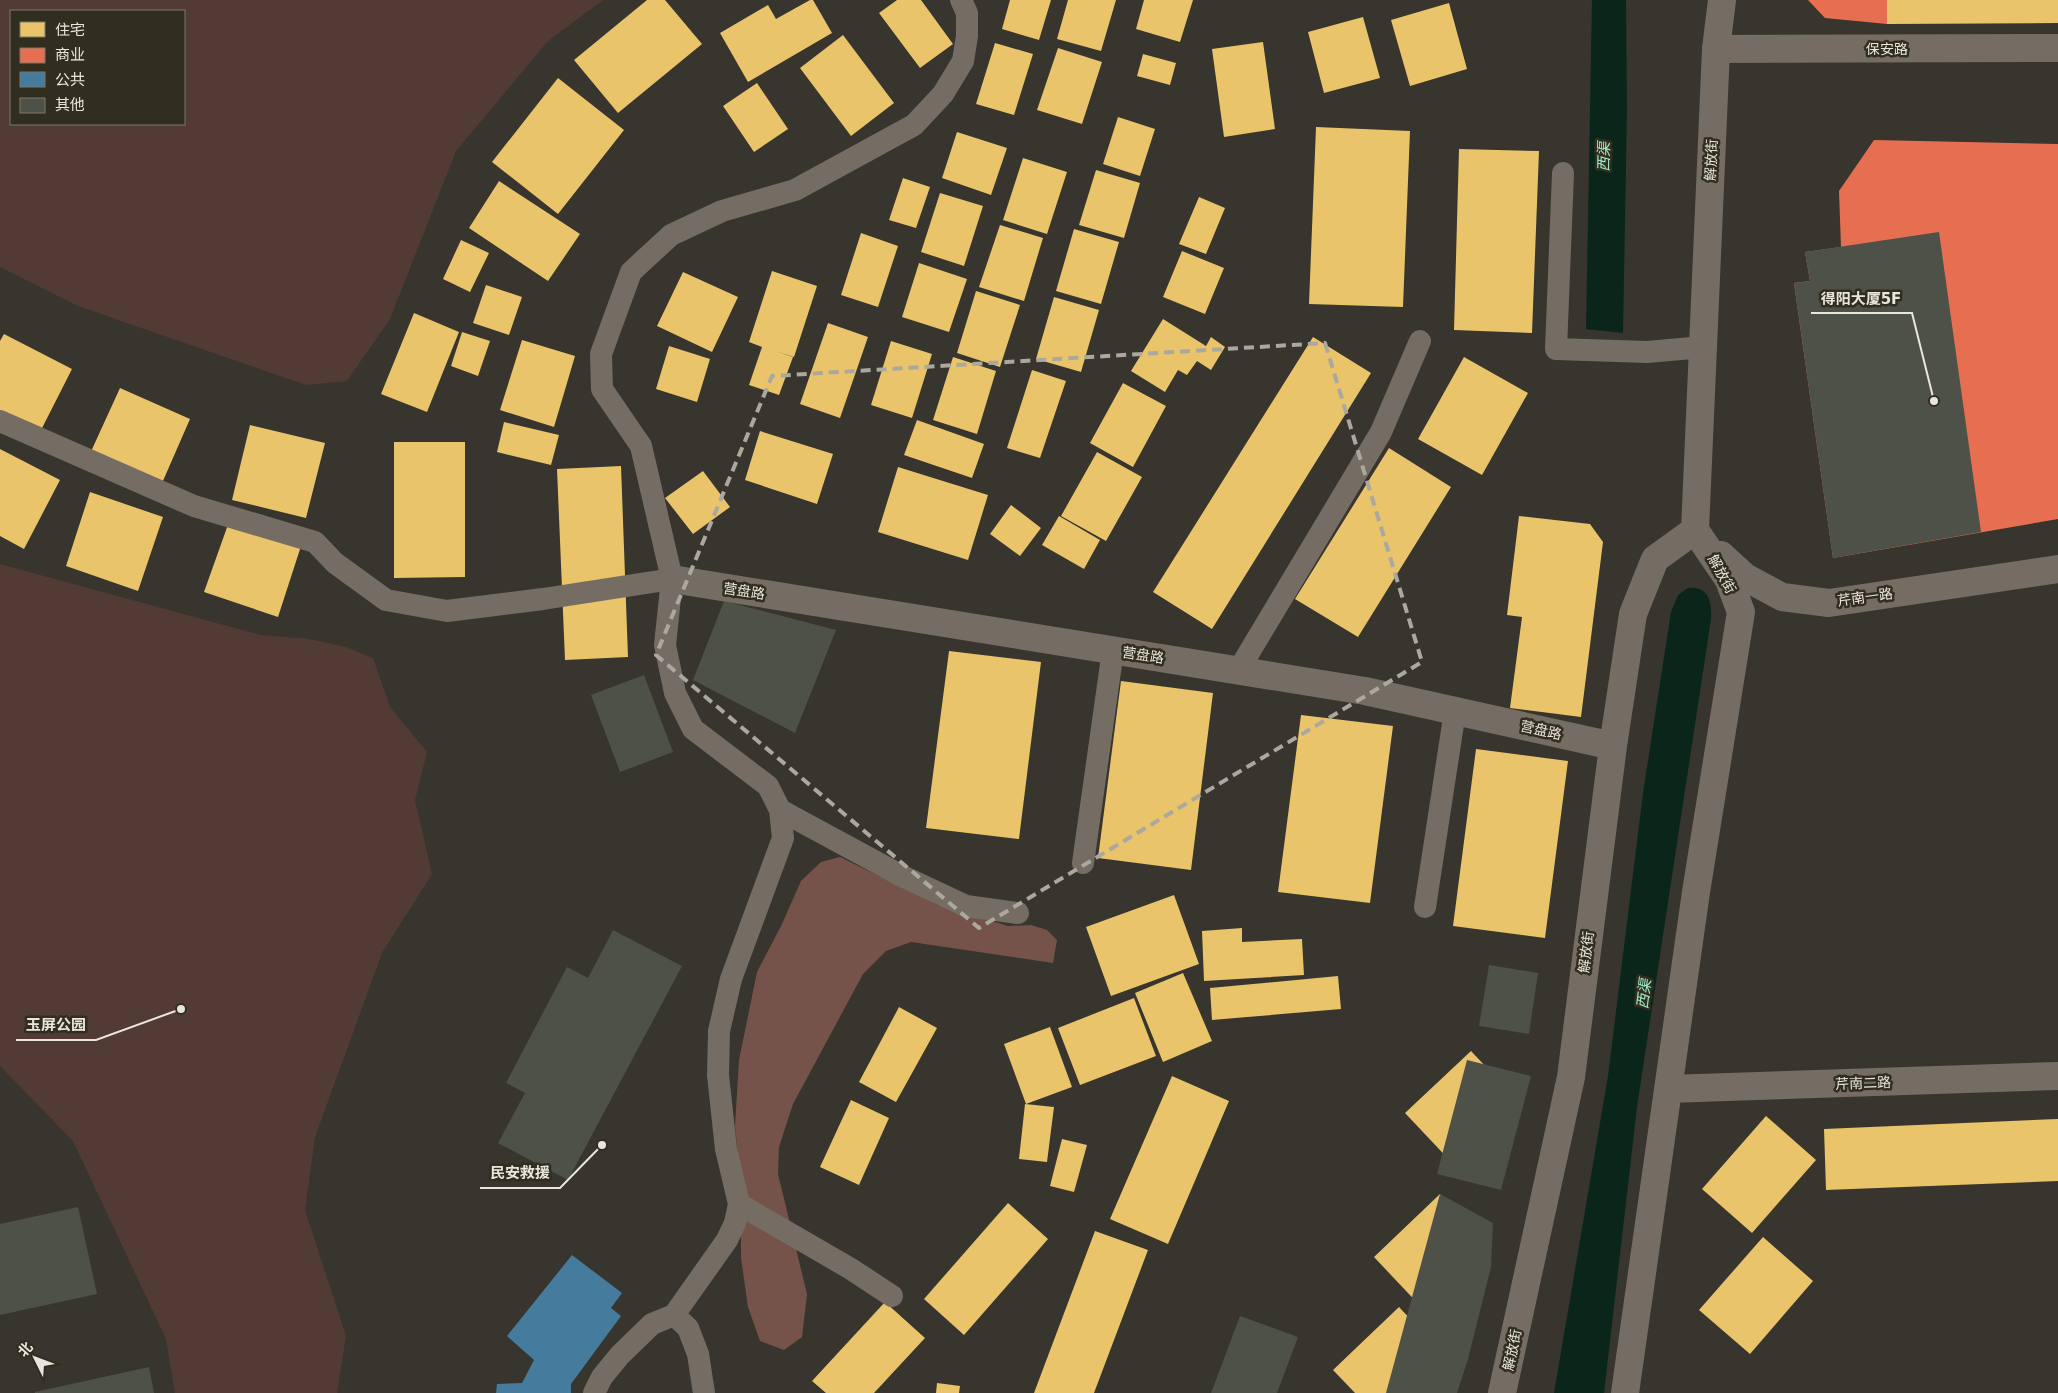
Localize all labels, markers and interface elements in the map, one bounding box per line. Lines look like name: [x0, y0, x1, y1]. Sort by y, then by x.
legend: [10, 10, 185, 125]
text: 住宅: [55, 21, 85, 39]
street label: 保安路: [1866, 41, 1908, 57]
text: 商业: [55, 46, 85, 64]
text: 公共: [55, 71, 85, 89]
text: 其他: [55, 96, 85, 114]
street label: 解放街: [1702, 139, 1720, 181]
water label: 西渠: [1595, 140, 1613, 172]
callout: 得阳大厦5F: [1811, 283, 1912, 313]
text: 得阳大厦5F: [1821, 290, 1901, 308]
street label: 解放街: [1705, 552, 1739, 596]
street label: 营盘路: [722, 580, 766, 602]
street label: 芹南一路: [1836, 585, 1894, 609]
street label: 营盘路: [1121, 644, 1165, 666]
street label: 营盘路: [1519, 717, 1563, 743]
street label: 解放街: [1576, 930, 1596, 974]
water label: 西渠: [1633, 976, 1655, 1010]
callout: 玉屏公园: [16, 1010, 96, 1040]
text: 玉屏公园: [26, 1016, 86, 1034]
street label: 芹南二路: [1835, 1074, 1891, 1092]
callout: 民安救援: [480, 1158, 560, 1188]
text: 民安救援: [490, 1164, 550, 1182]
street label: 解放街: [1500, 1328, 1524, 1372]
north arrow: [10, 1333, 60, 1383]
text: 北: [15, 1339, 36, 1360]

